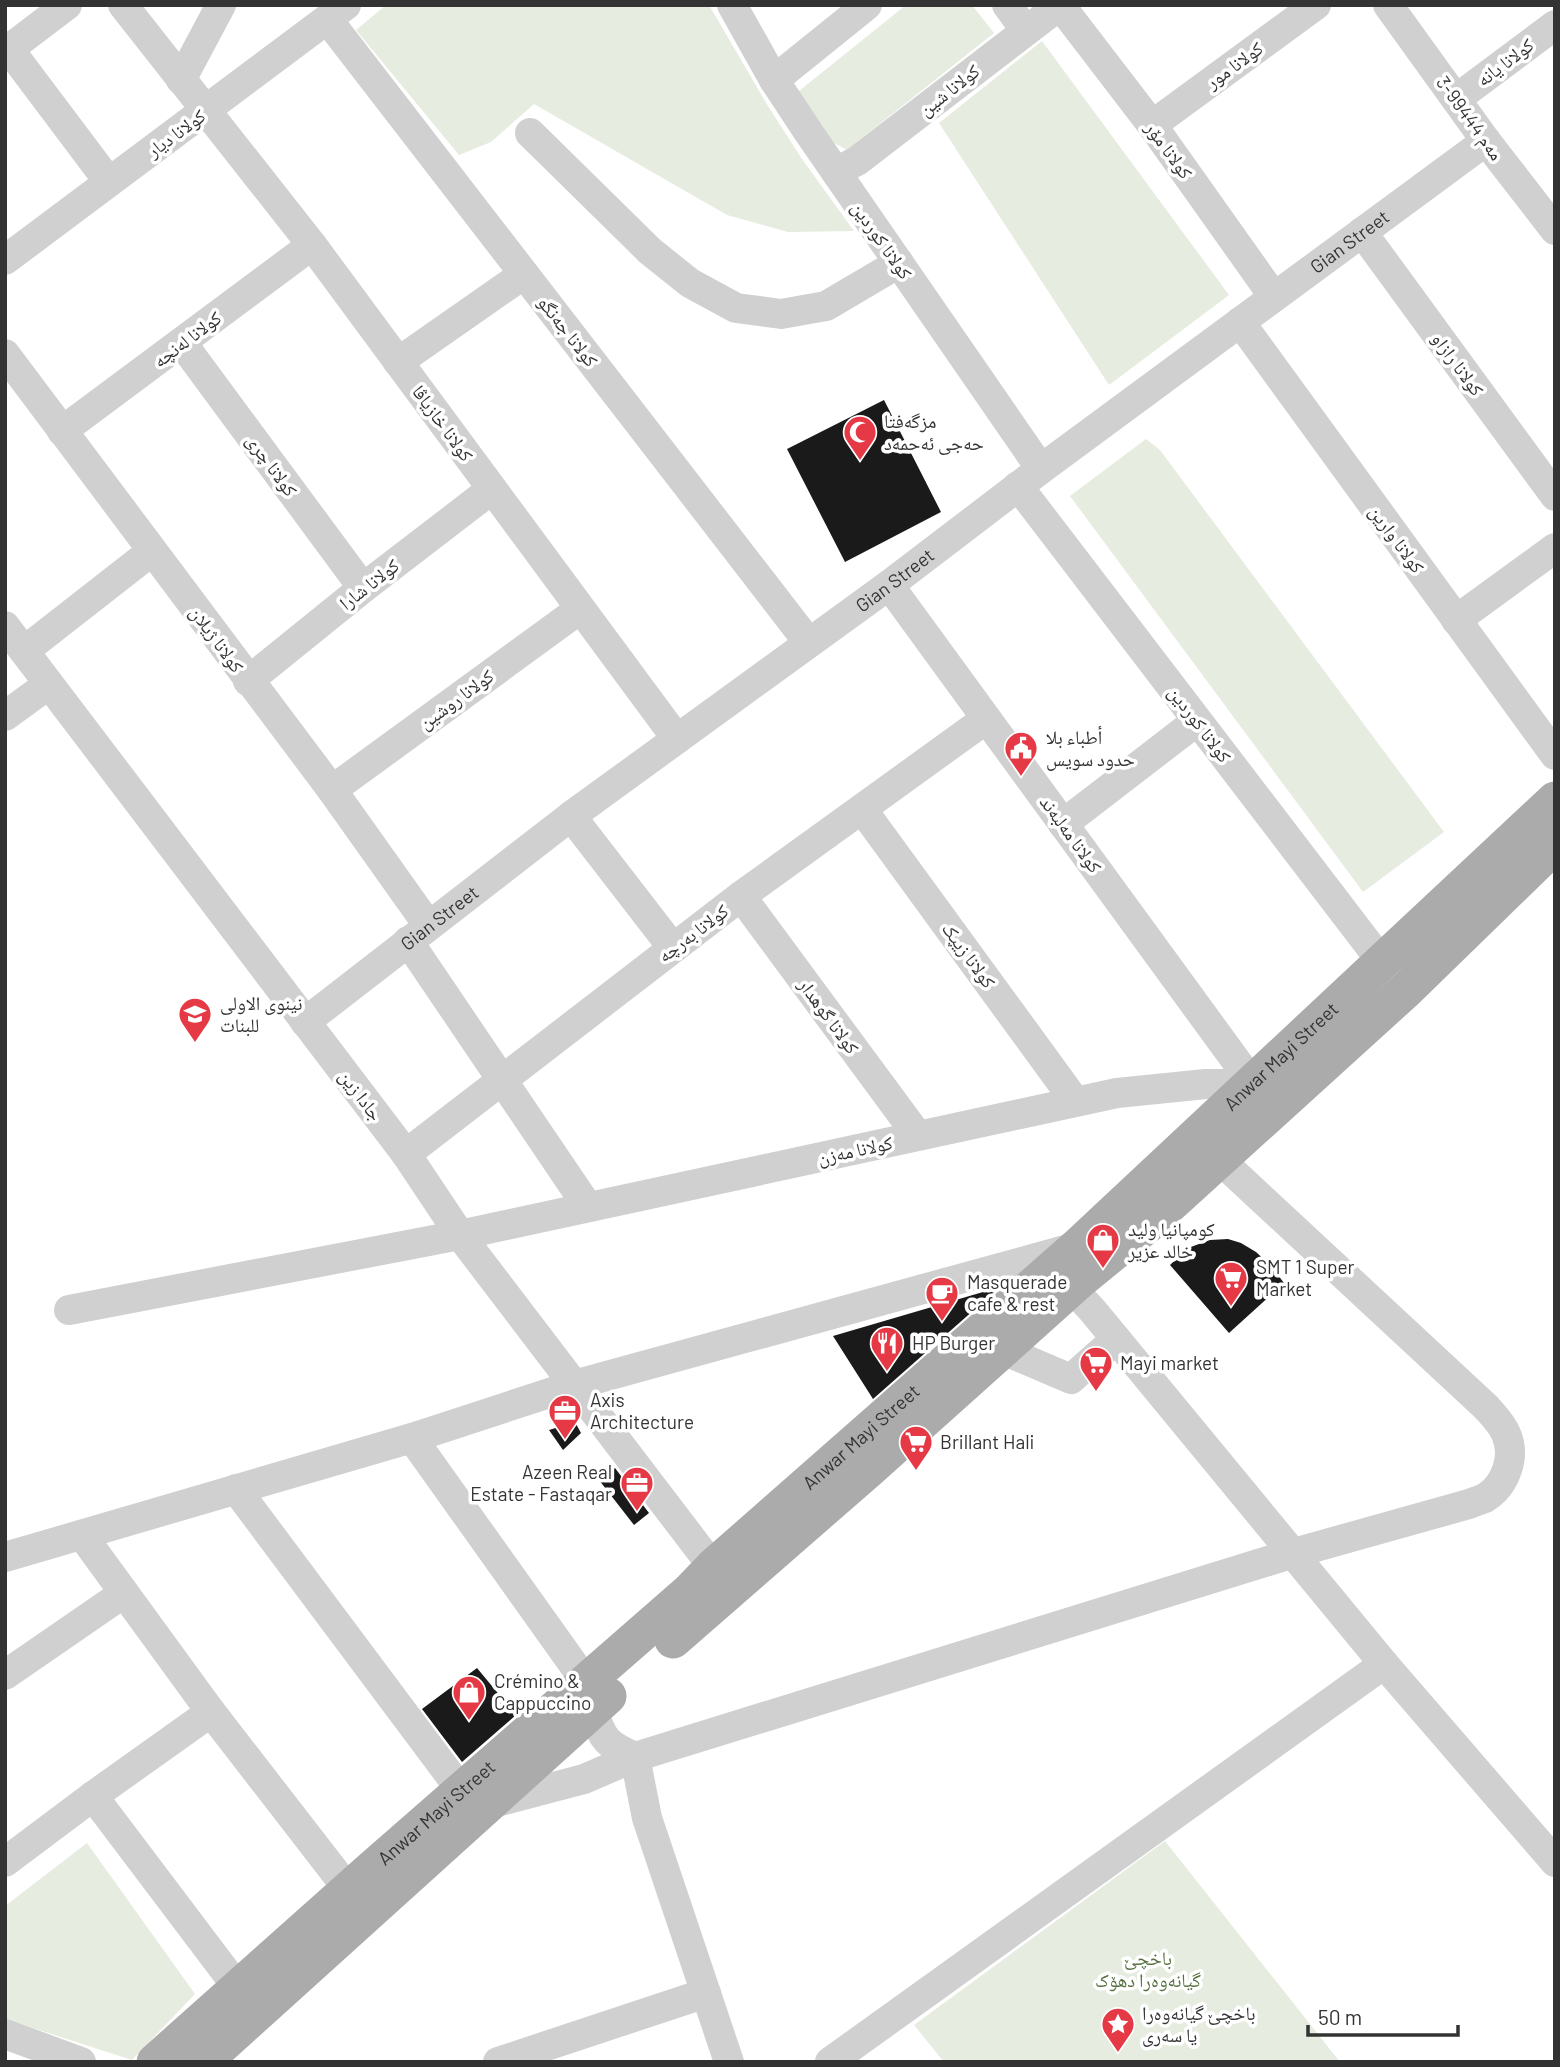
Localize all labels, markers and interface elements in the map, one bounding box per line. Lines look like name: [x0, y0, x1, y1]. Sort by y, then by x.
street label: کولانا یانه: [1472, 33, 1539, 91]
street label: کولانا مور: [1200, 36, 1268, 95]
street label: کولانا شین: [914, 59, 984, 121]
street label: مەم 99444-3: [1430, 71, 1509, 166]
street label: کولانا دیار: [141, 104, 210, 163]
street label: کولانا مۆر: [1139, 116, 1198, 184]
street label: کولانا کوردین: [846, 196, 918, 284]
street label: Gian Street: [1305, 205, 1393, 278]
street label: کولانا جەنگو: [533, 291, 603, 372]
street label: کولانا لەنچە: [148, 305, 226, 373]
street label: کولانا رازاو: [1427, 327, 1489, 401]
street label: کولانا خازیاڤا: [407, 380, 479, 466]
place label: مزگەفتا حەجی ئەحمەد: [884, 409, 984, 455]
mosque icon: مزگەفتا حەجی ئەحمەد: [841, 413, 879, 462]
street label: کولانا چری: [241, 429, 303, 501]
street label: کولانا وارین: [1364, 500, 1430, 578]
street label: Gian Street: [851, 543, 938, 617]
street label: کولانا شارا: [334, 553, 404, 615]
street label: کولانا ژیلان: [185, 601, 249, 677]
street label: کولانا روشین: [414, 664, 498, 734]
street label: کولانا کوردین: [1163, 681, 1237, 767]
place label: أطباء بلا حدود سويس: [1046, 725, 1135, 771]
public building icon: أطباء بلا حدود سويس: [1002, 729, 1040, 778]
street label: کولانا مەلبەند: [1035, 790, 1107, 878]
street label: Gian Street: [396, 880, 483, 955]
street label: کولانا بەرچە: [653, 899, 733, 967]
street label: کولانا زیپک: [937, 917, 1001, 993]
street label: کولانا گوهدار: [793, 973, 865, 1059]
place label: نينوى الاولى للبنات: [220, 991, 302, 1037]
school or university icon: نينوى الاولى للبنات: [176, 995, 214, 1044]
street label: Anwar Mayi Street: [1219, 997, 1343, 1115]
street label: جادا زین: [334, 1065, 388, 1125]
street label: کولانا مەزن: [815, 1130, 895, 1170]
place label: كومپانيا وليد خالد عزير: [1127, 1217, 1215, 1263]
shop icon: كومپانيا وليد خالد عزير: [1084, 1221, 1122, 1270]
place label: SMT 1 Super Market: [1256, 1255, 1355, 1300]
supermarket icon: SMT 1 Super Market: [1212, 1259, 1250, 1308]
place label: Masquerade cafe & rest: [967, 1270, 1067, 1315]
cafe icon: Masquerade cafe & rest: [923, 1274, 961, 1323]
restaurant icon: HP Burger: [868, 1324, 906, 1373]
place label: HP Burger: [912, 1331, 995, 1354]
supermarket icon: Mayi market: [1077, 1344, 1115, 1393]
place label: Mayi market: [1120, 1351, 1219, 1374]
street label: Anwar Mayi Street: [797, 1379, 924, 1494]
place label: Axis Architecture: [590, 1388, 694, 1433]
office icon: Axis Architecture: [546, 1392, 584, 1441]
supermarket icon: Brillant Hali: [897, 1423, 935, 1472]
place label: Brillant Hali: [940, 1430, 1034, 1453]
place label: Azeen Real Estate - Fastaqar: [470, 1460, 612, 1505]
office icon: Azeen Real Estate - Fastaqar: [618, 1464, 656, 1513]
place label: Crémino & Cappuccino: [494, 1669, 591, 1714]
shop icon: Crémino & Cappuccino: [450, 1673, 488, 1722]
street label: Anwar Mayi Street: [373, 1755, 499, 1869]
park label: باخچێ گیانه‌وه‌را دهۆک: [1095, 1946, 1201, 1992]
scale bar: [1308, 1994, 1458, 2038]
place label: باخچێ گیانەوەرا یا سەری: [1142, 2001, 1255, 2047]
text: 50 m: [1318, 2004, 1362, 2029]
place icon: باخچێ گیانەوەرا یا سەری: [1099, 2005, 1137, 2054]

